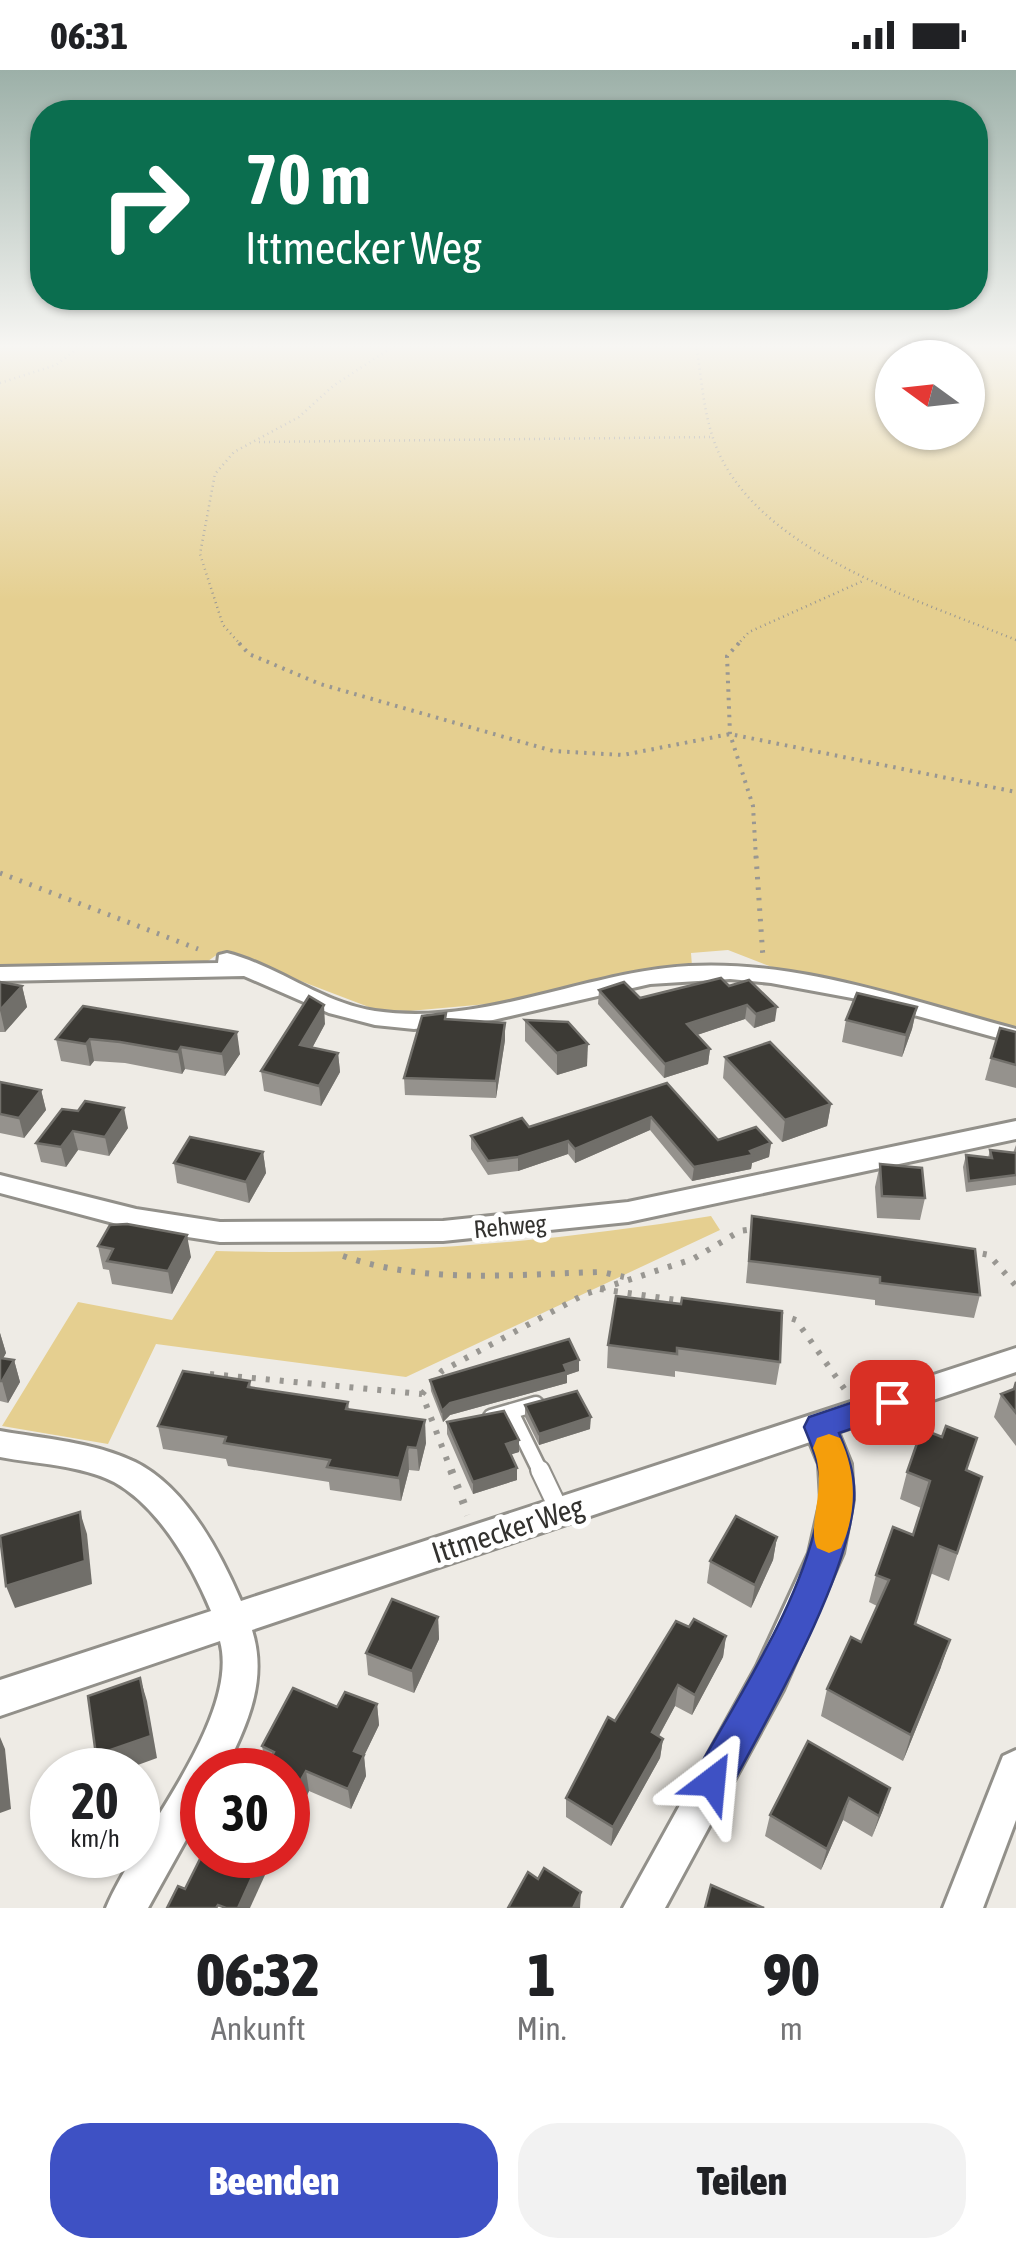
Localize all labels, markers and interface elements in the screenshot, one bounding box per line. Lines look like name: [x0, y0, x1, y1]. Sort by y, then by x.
text: 06:31: [50, 14, 128, 57]
text: 70 m: [245, 139, 371, 219]
icon: right: [80, 140, 210, 270]
text: Ittmecker Weg: [245, 222, 481, 274]
north arrow: [875, 340, 985, 450]
map controls: [875, 340, 985, 450]
street label: Rehweg: [473, 1209, 548, 1243]
pin: [850, 1360, 935, 1445]
icon: arrive: [865, 1375, 920, 1430]
street label: Ittmecker Weg: [427, 1488, 588, 1570]
position arrow: [660, 1730, 764, 1834]
speed limit sign: 30: [180, 1748, 310, 1878]
text: 20: [71, 1772, 118, 1830]
text: km/h: [70, 1824, 120, 1852]
text: 06:32: [197, 1940, 320, 2009]
text: 1: [527, 1940, 556, 2009]
text: 90: [763, 1940, 819, 2009]
text: Ankunft: [211, 2010, 305, 2047]
text: Min.: [517, 2010, 567, 2047]
text: m: [780, 2010, 803, 2047]
button: Beenden: [50, 2123, 498, 2238]
button: Teilen: [518, 2123, 966, 2238]

